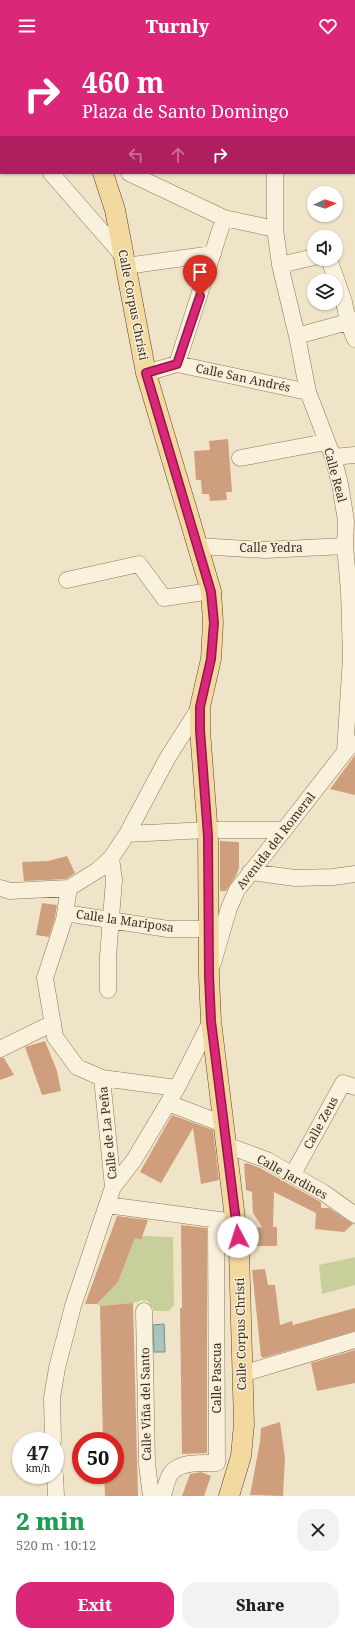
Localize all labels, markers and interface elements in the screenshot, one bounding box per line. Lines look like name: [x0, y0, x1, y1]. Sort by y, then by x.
text: Turnly: [146, 14, 209, 38]
icon: menu: [16, 15, 38, 37]
icon: heart: [317, 15, 339, 37]
text: 460 m: [82, 63, 164, 101]
icon: right: [16, 68, 68, 120]
text: Plaza de Santo Domingo: [82, 99, 289, 123]
icon: left: [125, 144, 147, 166]
icon: ahead: [167, 144, 189, 166]
icon: right: [209, 144, 231, 166]
north arrow: [307, 186, 343, 222]
map controls: [307, 186, 343, 310]
button: sound: [307, 230, 343, 266]
street label: Calle Corpus Christi: [114, 248, 153, 362]
pin: [183, 255, 217, 296]
icon: arrive: [189, 261, 211, 283]
button: layers: [307, 274, 343, 310]
street label: Calle San Andrés: [194, 359, 292, 396]
street label: Calle Real: [320, 446, 351, 504]
street label: Calle Yedra: [239, 539, 303, 556]
street label: Avenida del Romeral: [232, 788, 319, 893]
street label: Calle la Mariposa: [75, 905, 175, 936]
street label: Calle de La Peña: [94, 1085, 121, 1180]
street label: Calle Zeus: [299, 1093, 342, 1152]
street label: Calle Jardines: [254, 1150, 331, 1203]
position arrow: [217, 1216, 259, 1258]
street label: Calle Corpus Christi: [231, 1277, 250, 1390]
street label: Calle Pascua: [208, 1342, 225, 1413]
street label: Calle Viña del Santo: [136, 1347, 155, 1461]
speed limit sign: 50: [72, 1432, 124, 1484]
text: 47: [27, 1439, 49, 1466]
text: km/h: [26, 1461, 50, 1475]
text: 2 min: [16, 1504, 85, 1537]
button: close: [297, 1509, 339, 1551]
text: 520 m · 10:12: [16, 1536, 96, 1554]
button: Exit: [16, 1582, 174, 1628]
button: Share: [182, 1582, 339, 1628]

